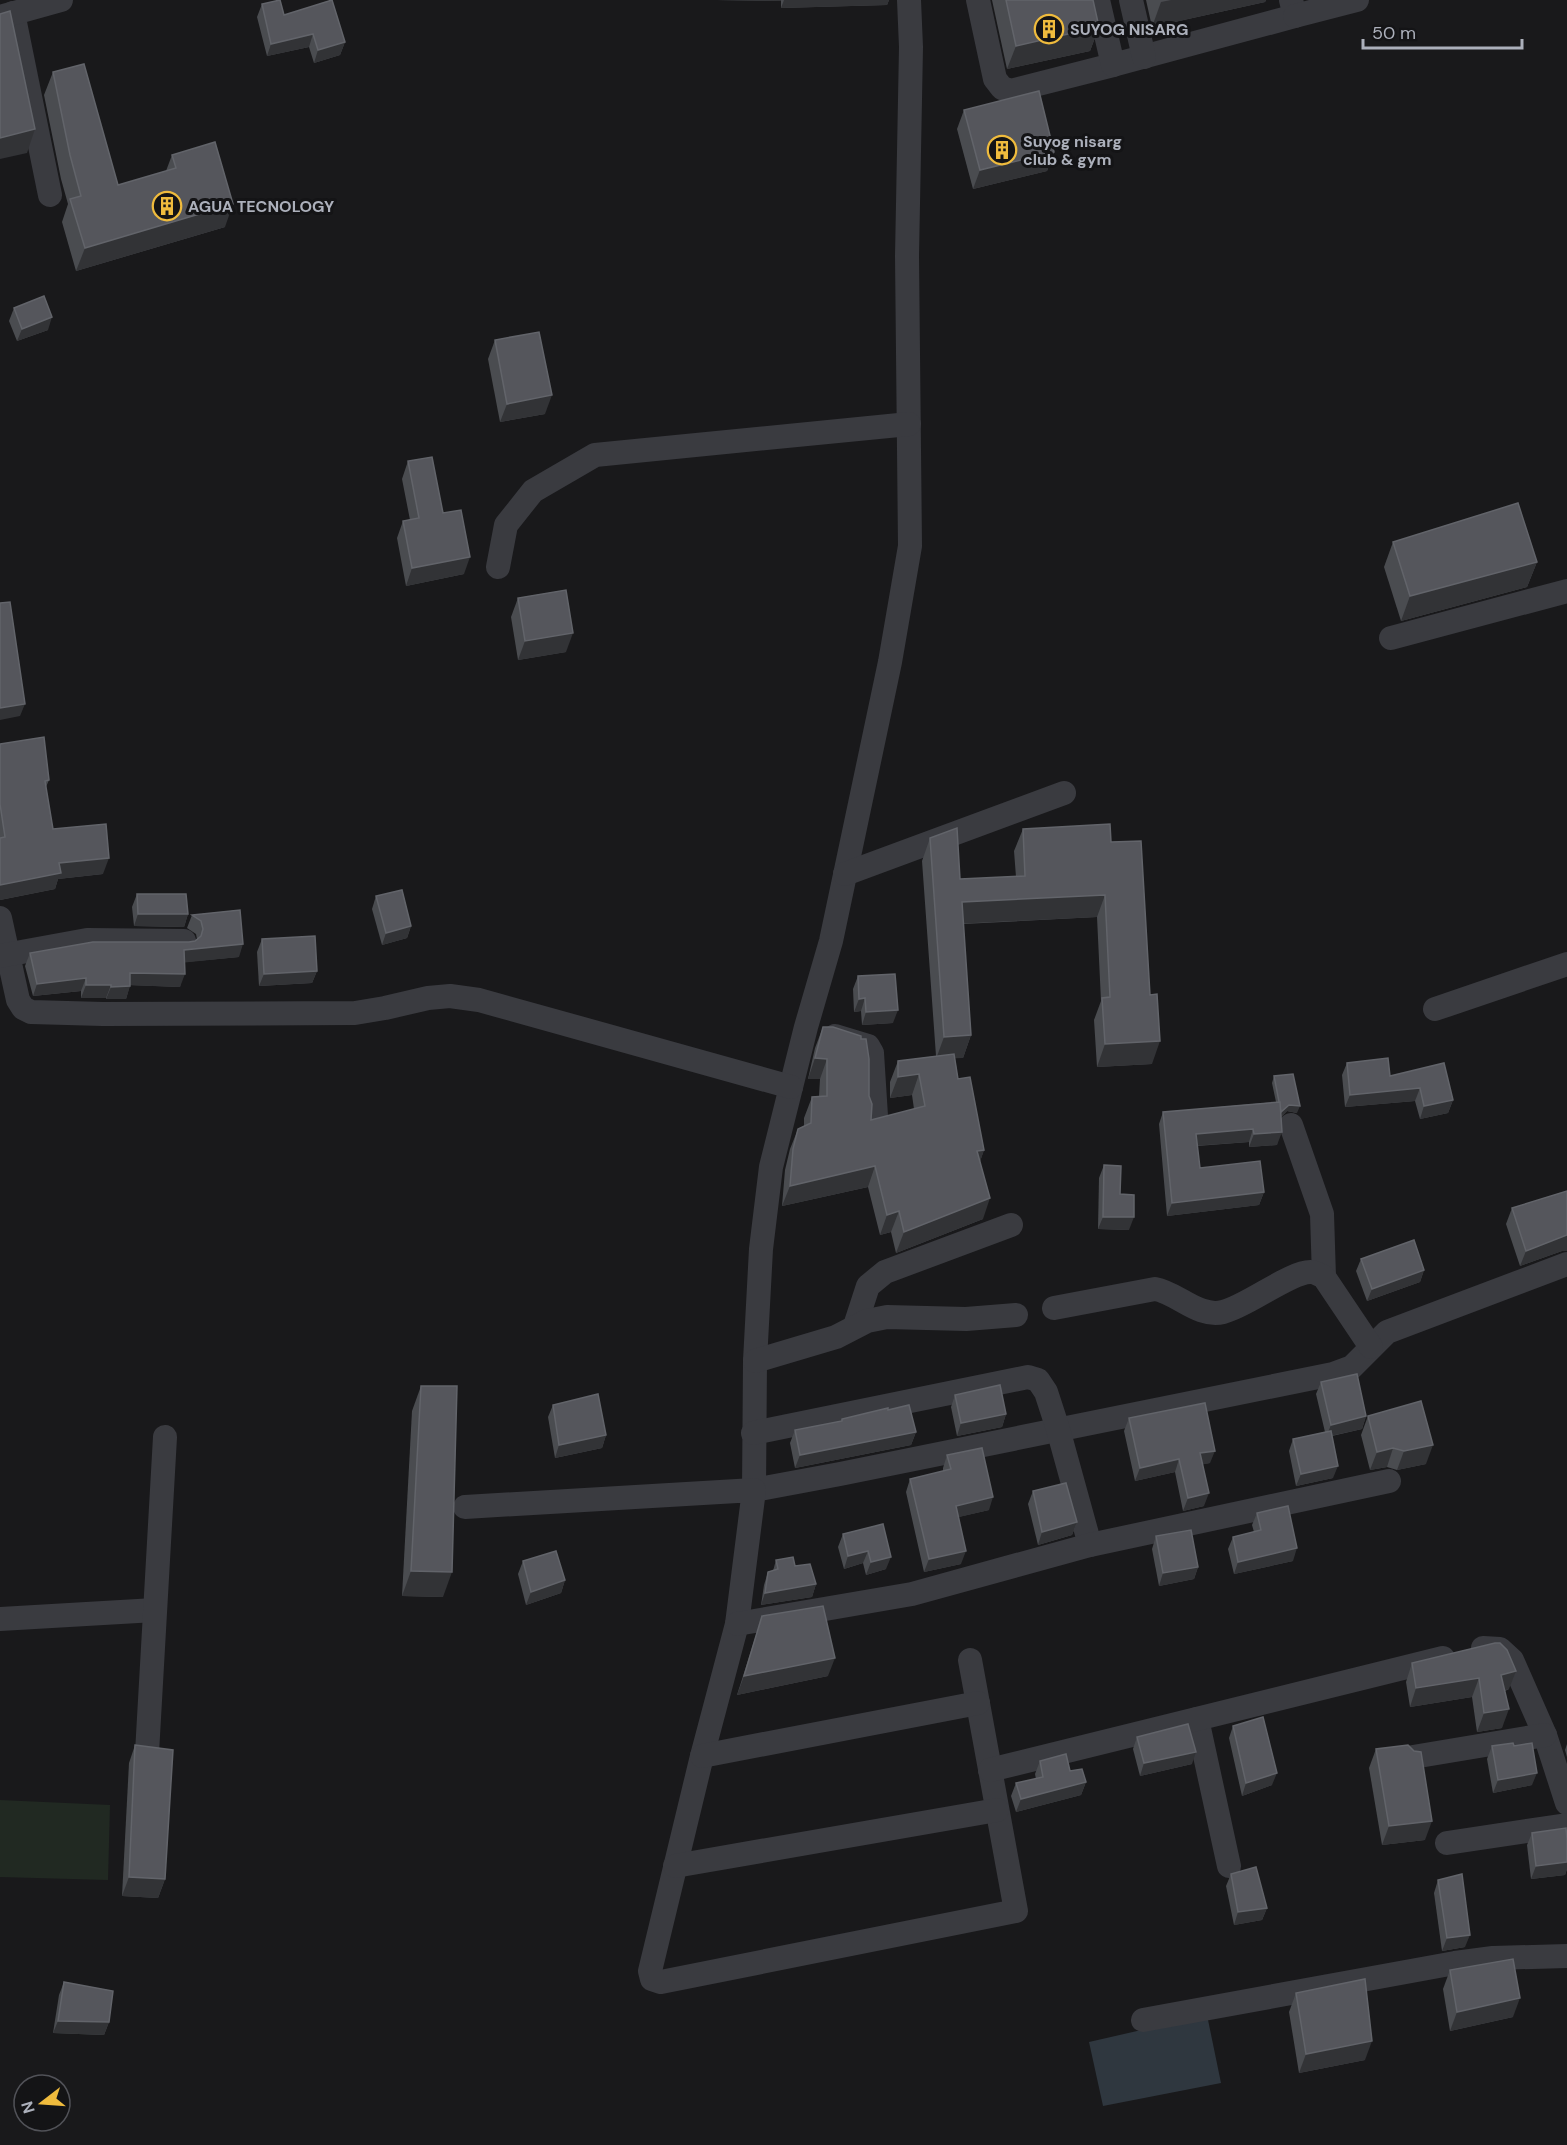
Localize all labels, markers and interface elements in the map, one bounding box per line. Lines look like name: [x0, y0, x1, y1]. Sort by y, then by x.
scale bar: [1363, 12, 1522, 50]
building icon: SUYOG NISARG: [1033, 13, 1065, 45]
place label: SUYOG NISARG: [1070, 19, 1188, 40]
text: 50 m: [1372, 21, 1416, 45]
place label: Suyog nisarg club & gym: [1023, 131, 1122, 170]
building icon: Suyog nisarg club & gym: [986, 134, 1018, 166]
building icon: AGUA TECNOLOGY: [151, 190, 183, 222]
place label: AGUA TECNOLOGY: [188, 196, 334, 217]
north arrow: [12, 2073, 72, 2133]
text: N: [16, 2099, 40, 2116]

